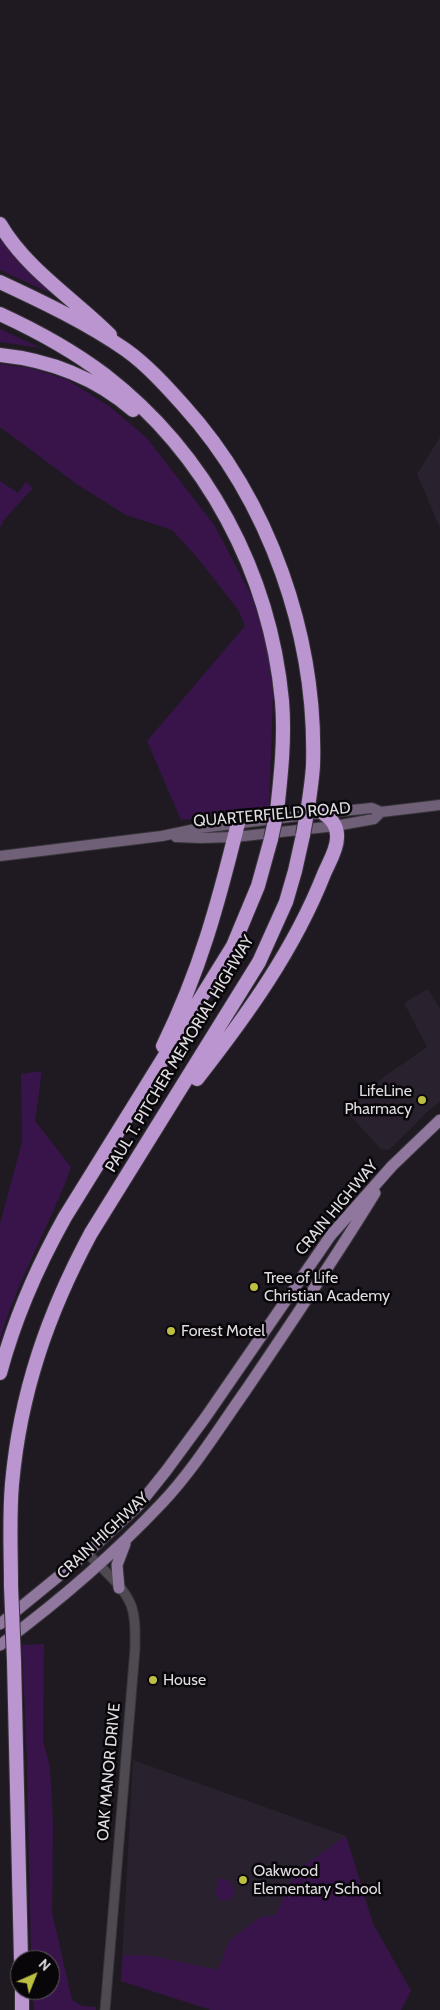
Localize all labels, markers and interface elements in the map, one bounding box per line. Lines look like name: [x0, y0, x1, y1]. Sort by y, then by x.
street label: QUARTERFIELD ROAD: [193, 799, 351, 831]
street label: PAUL T. PITCHER MEMORIAL HIGHWAY: [102, 932, 258, 1176]
place label: LifeLine Pharmacy: [344, 1081, 412, 1119]
marker: LifeLine Pharmacy: [416, 1094, 428, 1106]
street label: CRAIN HIGHWAY: [292, 1157, 382, 1259]
place label: Tree of Life Christian Academy: [264, 1268, 390, 1306]
marker: Tree of Life Christian Academy: [248, 1281, 260, 1293]
place label: Forest Motel: [181, 1321, 265, 1341]
marker: Forest Motel: [165, 1325, 177, 1337]
street label: CRAIN HIGHWAY: [53, 1489, 153, 1583]
place label: House: [163, 1670, 206, 1690]
marker: House: [147, 1674, 159, 1686]
street label: OAK MANOR DRIVE: [93, 1702, 125, 1842]
place label: Oakwood Elementary School: [253, 1861, 381, 1899]
marker: Oakwood Elementary School: [237, 1874, 249, 1886]
north arrow: [10, 1950, 60, 2000]
text: N: [35, 1955, 55, 1975]

